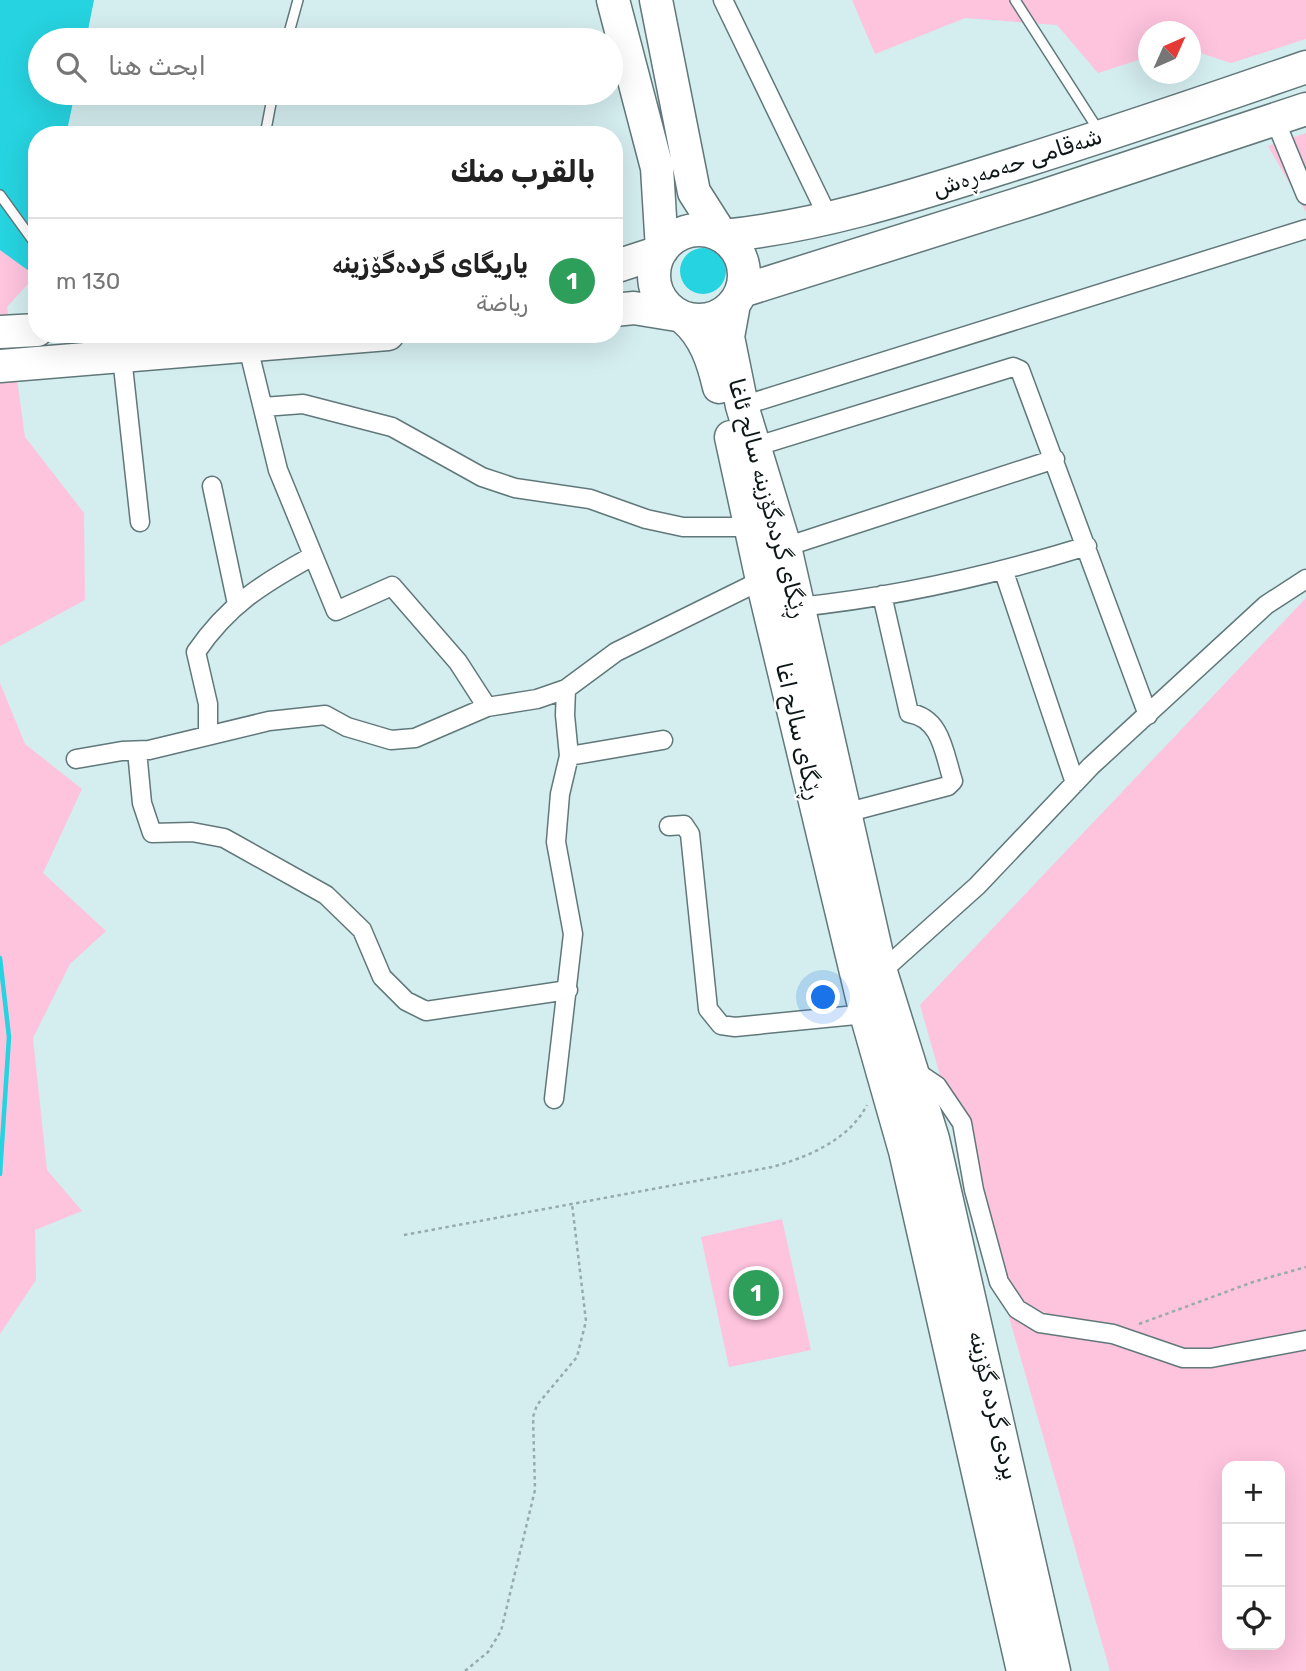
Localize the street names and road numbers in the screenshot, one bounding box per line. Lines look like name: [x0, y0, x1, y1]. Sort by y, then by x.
street label: شەقامی حەمەڕەش: [929, 121, 1107, 206]
street label: ڕێگای گردەگۆزینە سالح ئاغا: [719, 375, 813, 622]
street label: ڕێگای سالح اغا: [766, 660, 828, 803]
street label: پردی گردە گۆزینە: [961, 1328, 1025, 1483]

